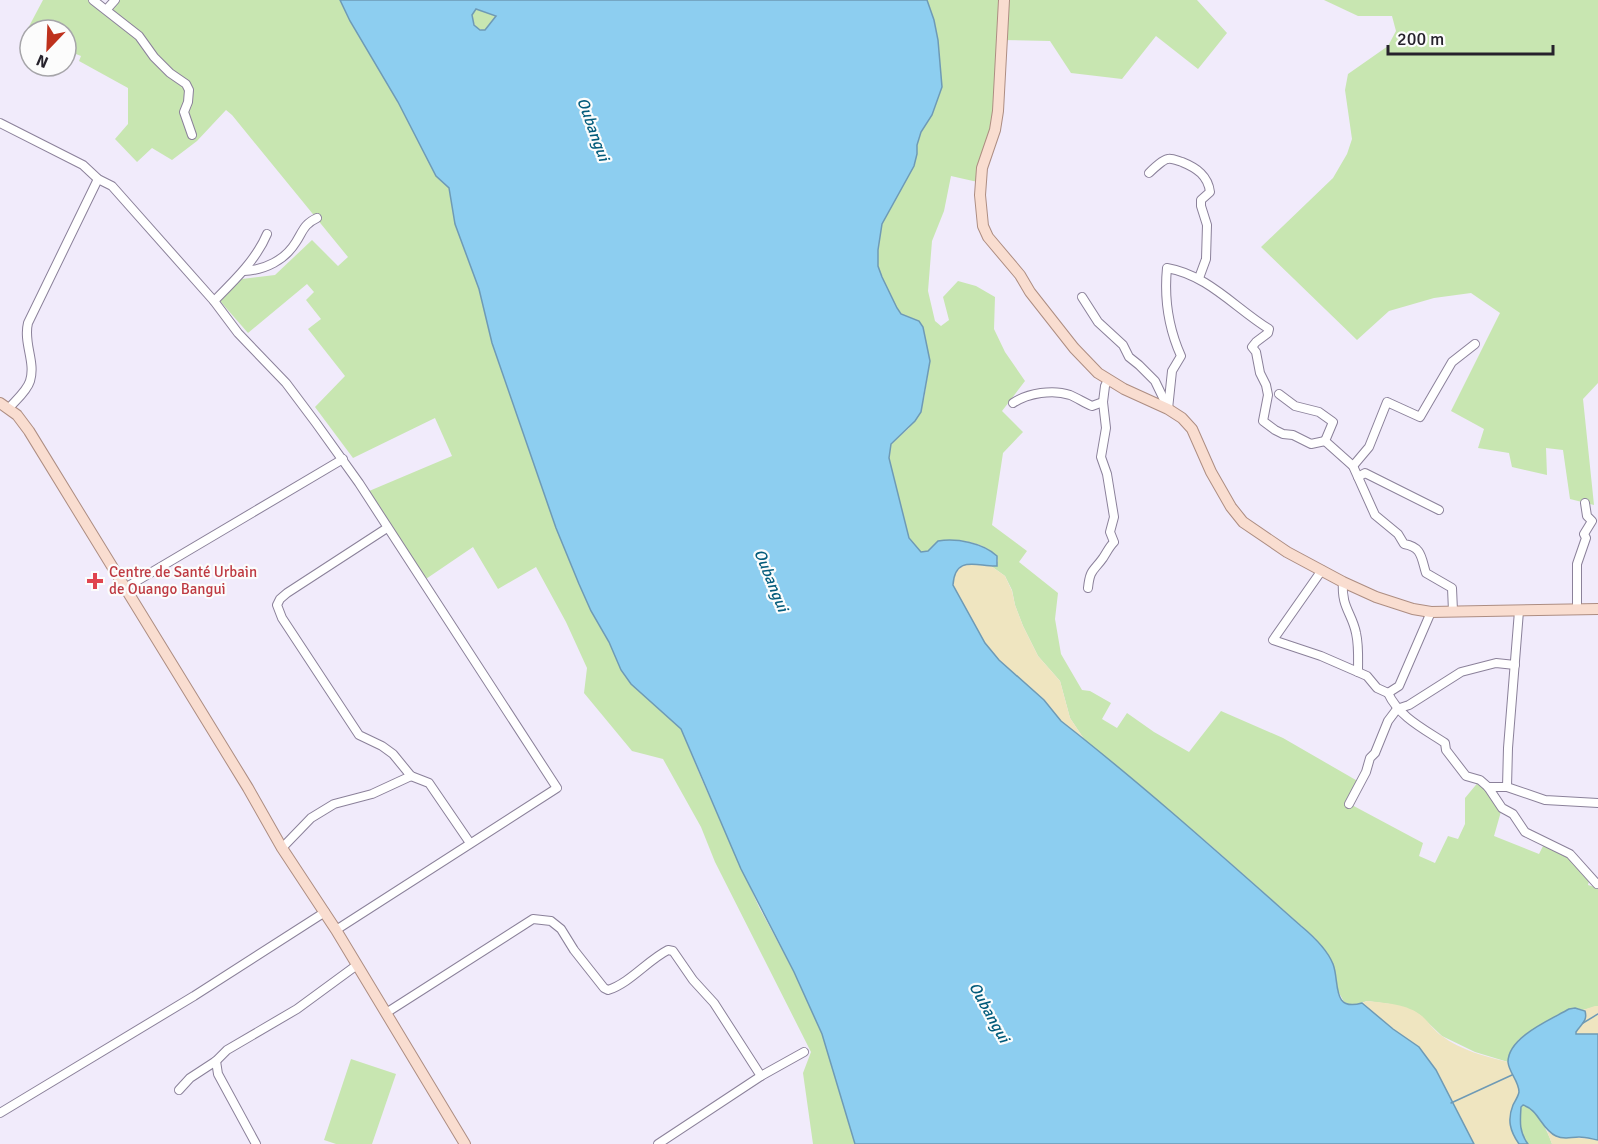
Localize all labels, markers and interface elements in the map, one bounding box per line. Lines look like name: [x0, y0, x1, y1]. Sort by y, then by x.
north arrow: [18, 18, 78, 78]
scale bar: [1388, 18, 1553, 56]
text: 200 m: [1397, 28, 1444, 50]
text: N: [33, 50, 52, 72]
water label: Oubangui: [572, 95, 614, 165]
water label: Oubangui: [749, 546, 793, 616]
place label: Centre de Santé Urbain de Ouango Bangui: [109, 563, 257, 598]
marker: Centre de Santé Urbain de Ouango Bangui: [86, 572, 104, 590]
water label: Oubangui: [964, 979, 1015, 1048]

